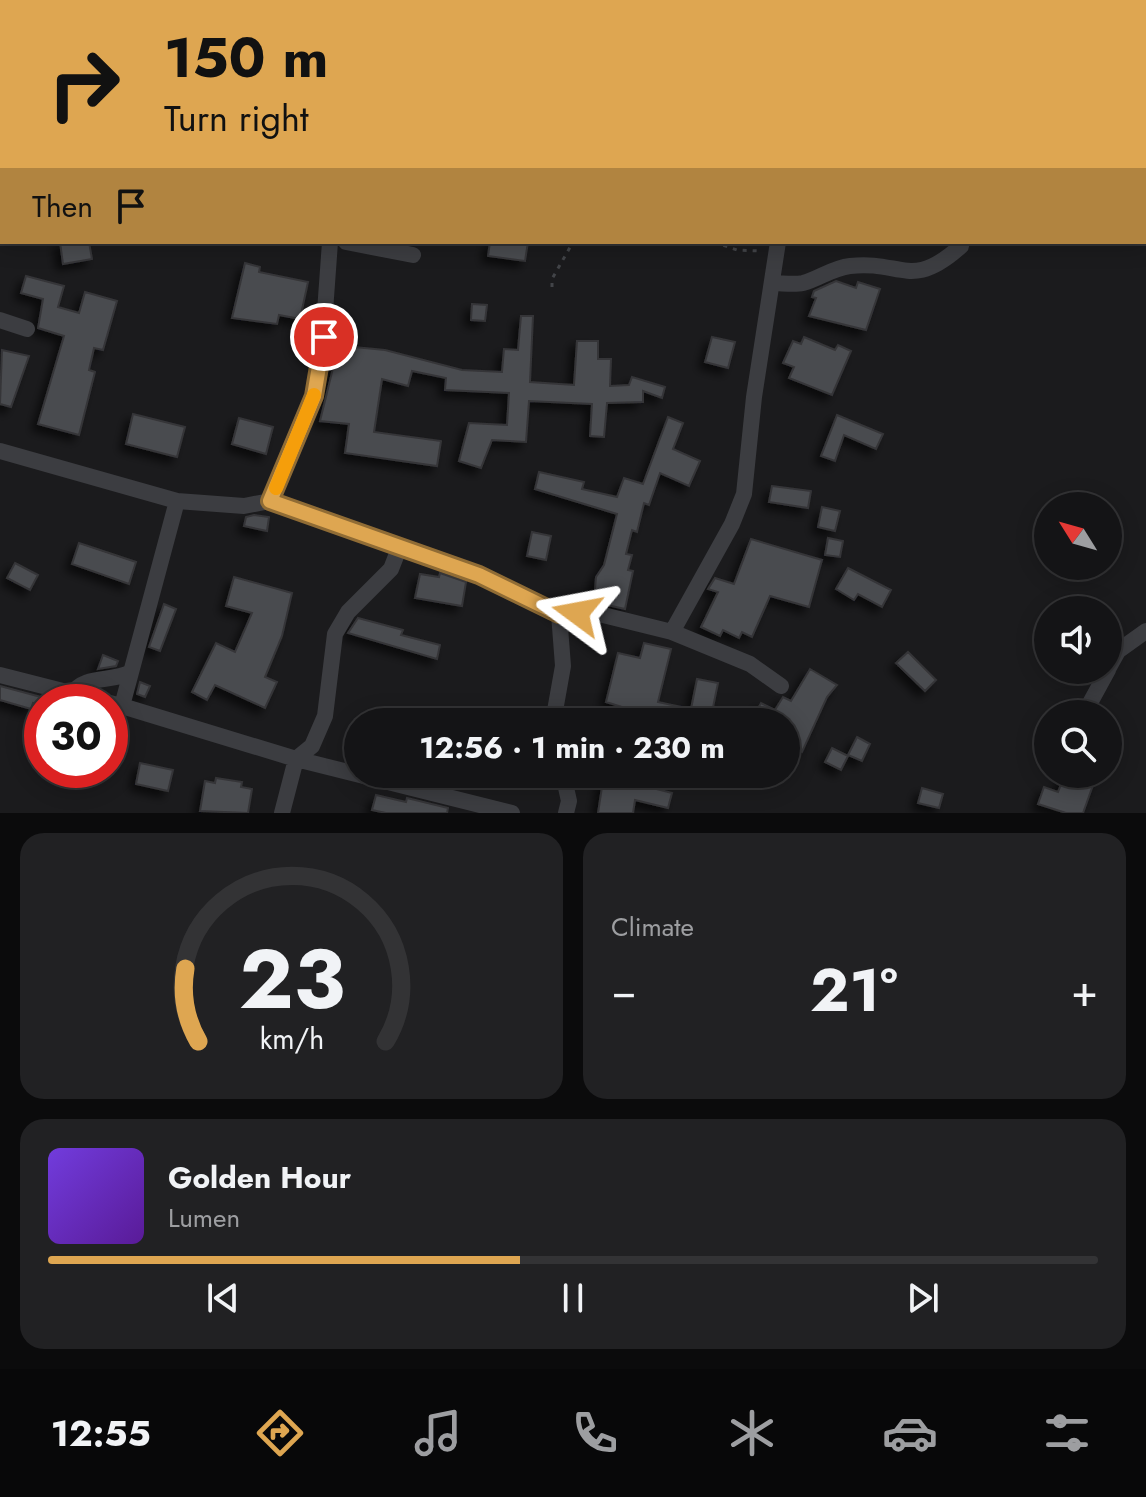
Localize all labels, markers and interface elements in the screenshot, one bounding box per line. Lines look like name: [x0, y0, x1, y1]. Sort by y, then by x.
text: 150 m: [164, 17, 328, 98]
icon: right: [32, 32, 136, 136]
text: Turn right: [164, 92, 309, 144]
icon: arrive: [109, 184, 153, 228]
text: Then: [32, 185, 93, 228]
pin: [290, 303, 358, 371]
icon: arrive: [302, 315, 346, 359]
north arrow: [1034, 492, 1122, 580]
map controls: [1034, 492, 1122, 788]
position arrow: [535, 571, 619, 655]
button: sound: [1034, 596, 1122, 684]
speed limit sign: 30: [24, 684, 128, 788]
button: search: [1034, 700, 1122, 788]
text: 12:56 · 1 min · 230 m: [419, 726, 725, 769]
text: Climate: [611, 908, 694, 946]
text: 23: [238, 919, 345, 1039]
text: 21°: [810, 947, 898, 1034]
text: −: [611, 959, 637, 1023]
text: +: [1071, 959, 1098, 1023]
text: km/h: [259, 1018, 324, 1060]
text: Golden Hour: [168, 1156, 351, 1199]
text: Lumen: [168, 1199, 240, 1237]
icon: previous: [201, 1276, 245, 1320]
icon: pause: [551, 1276, 595, 1320]
icon: next: [901, 1276, 945, 1320]
icon: directions: [252, 1405, 308, 1461]
icon: music: [410, 1405, 466, 1461]
icon: phone: [567, 1405, 623, 1461]
icon: climate: [724, 1405, 780, 1461]
icon: car: [882, 1405, 938, 1461]
icon: filters: [1039, 1405, 1095, 1461]
text: 12:55: [51, 1407, 151, 1459]

